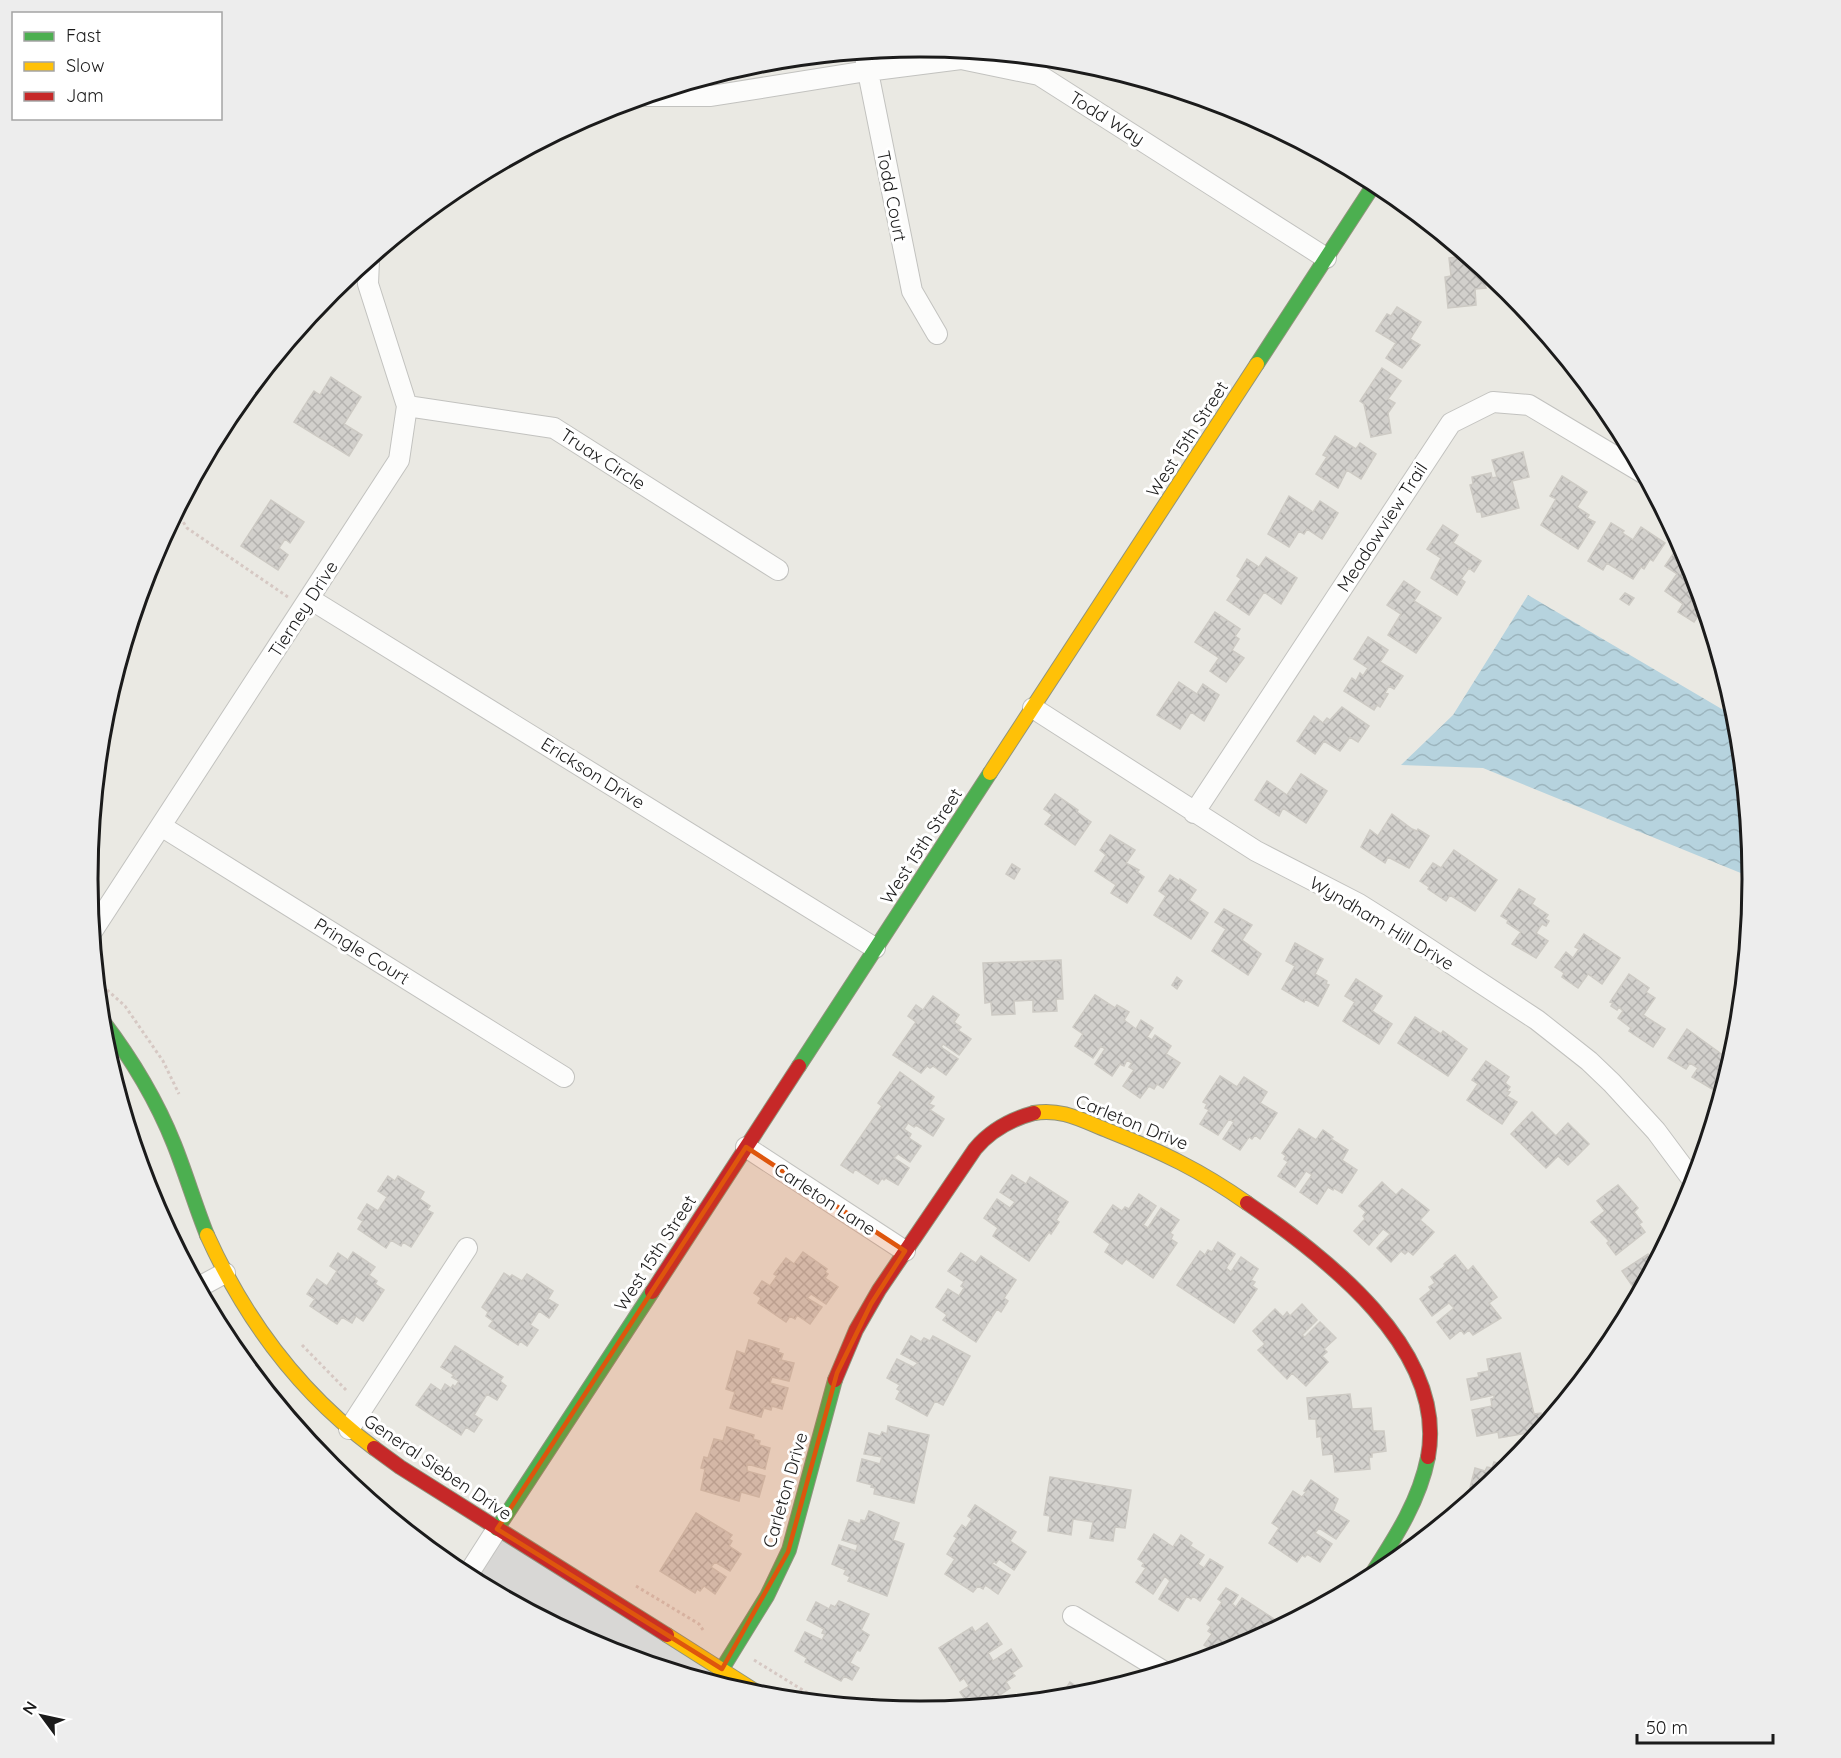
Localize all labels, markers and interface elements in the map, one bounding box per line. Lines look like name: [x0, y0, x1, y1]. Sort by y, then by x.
legend: [12, 12, 222, 120]
text: Fast: [66, 24, 101, 47]
text: Slow: [66, 54, 104, 77]
text: Jam: [66, 84, 104, 107]
street label: Todd Way: [1065, 86, 1149, 150]
street label: Todd Court: [872, 149, 912, 243]
street label: West 15th Street: [1141, 377, 1233, 501]
street label: Truax Circle: [556, 423, 650, 495]
street label: Meadowview Trail: [1332, 458, 1432, 596]
street label: Tierney Drive: [263, 556, 343, 662]
street label: Erickson Drive: [537, 732, 649, 814]
street label: West 15th Street: [875, 784, 967, 908]
street label: Wyndham Hill Drive: [1305, 871, 1459, 975]
street label: Pringle Court: [310, 913, 414, 989]
street label: Carleton Drive: [1072, 1089, 1192, 1155]
street label: Carleton Lane: [770, 1157, 880, 1241]
street label: West 15th Street: [609, 1191, 701, 1315]
street label: General Sieben Drive: [360, 1409, 516, 1525]
street label: Carleton Drive: [758, 1430, 812, 1550]
north arrow: [12, 1686, 72, 1746]
text: N: [18, 1697, 41, 1718]
scale bar: [1637, 1707, 1774, 1745]
text: 50 m: [1646, 1716, 1688, 1739]

